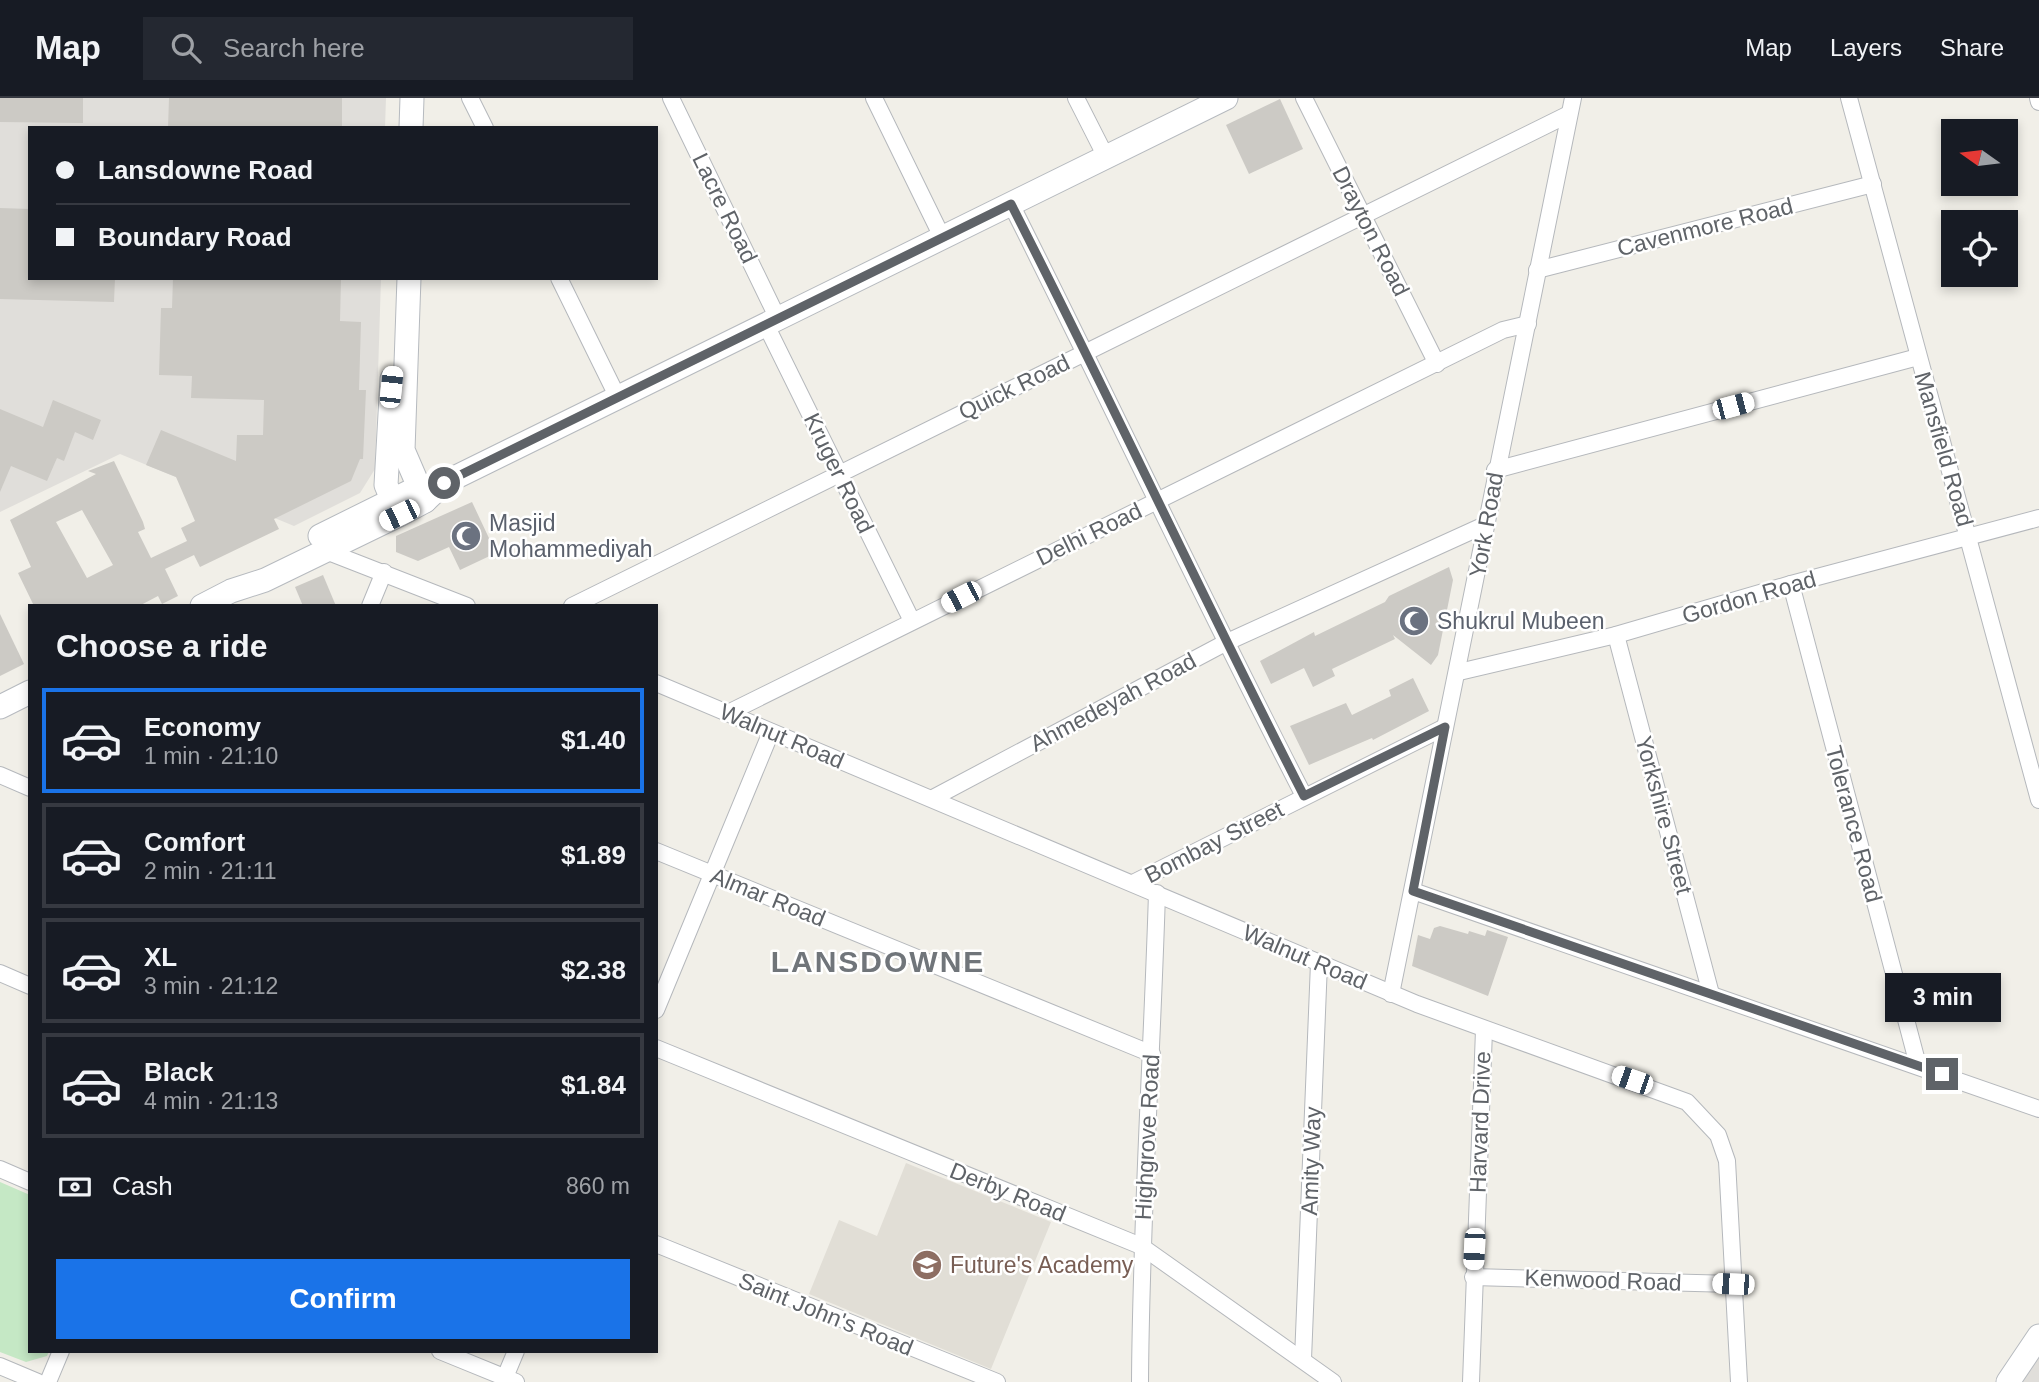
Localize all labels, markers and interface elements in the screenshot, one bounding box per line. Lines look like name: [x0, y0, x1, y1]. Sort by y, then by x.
search box: [143, 17, 633, 80]
text: Map: [35, 29, 101, 66]
icon: search: [167, 29, 205, 67]
text: Search here: [223, 33, 365, 63]
text: Map: [1745, 34, 1792, 61]
text: Layers: [1830, 34, 1902, 61]
text: Share: [1940, 34, 2004, 61]
north arrow: [1941, 119, 2018, 196]
map controls: [1941, 119, 2018, 287]
street label: Lacre Road: [687, 149, 763, 267]
text: Lansdowne Road: [98, 155, 313, 185]
street label: Drayton Road: [1327, 162, 1415, 300]
street label: Cavenmore Road: [1614, 193, 1796, 261]
button: locate: [1941, 210, 2018, 287]
text: Boundary Road: [98, 222, 292, 252]
street label: Quick Road: [954, 349, 1074, 425]
car: [379, 365, 404, 409]
street label: Mansfield Road: [1909, 369, 1979, 529]
car: [1710, 390, 1757, 422]
street label: Kruger Road: [799, 409, 879, 537]
route start: [428, 467, 460, 499]
street label: York Road: [1464, 470, 1508, 580]
car: [376, 496, 423, 534]
street label: Delhi Road: [1032, 497, 1146, 571]
place label: Masjid Mohammediyah: [489, 510, 653, 562]
mosque icon: Masjid Mohammediyah: [449, 519, 483, 553]
street label: Gordon Road: [1679, 565, 1819, 629]
car: [938, 578, 985, 616]
mosque icon: Shukrul Mubeen: [1397, 604, 1431, 638]
place label: Shukrul Mubeen: [1437, 608, 1605, 634]
text: Choose a ride: [56, 628, 268, 664]
street label: Ahmedeyah Road: [1026, 647, 1200, 757]
street label: Walnut Road: [716, 698, 848, 774]
icon: car: [60, 709, 123, 772]
text: Economy: [144, 712, 261, 742]
text: $1.40: [561, 725, 626, 755]
street label: Yorkshire Street: [1630, 733, 1698, 898]
text: 1 min · 21:10: [144, 743, 278, 769]
street label: Tolerance Road: [1821, 743, 1887, 905]
street label: Bombay Street: [1140, 796, 1288, 888]
icon: car: [60, 824, 123, 887]
text: Comfort: [144, 827, 245, 857]
text: $1.89: [561, 840, 626, 870]
text: 2 min · 21:11: [144, 858, 277, 884]
street label: Almar Road: [707, 862, 829, 932]
street label: Walnut Road: [1239, 919, 1371, 995]
icon: car: [60, 939, 123, 1002]
text: XL: [144, 942, 177, 972]
district label: LANSDOWNE: [771, 945, 985, 978]
text: $2.38: [561, 955, 626, 985]
callout: 3 min: [1884, 972, 2000, 1021]
text: 3 min · 21:12: [144, 973, 278, 999]
text: 3 min: [1913, 984, 1973, 1010]
street label: Harvard Drive: [1465, 1051, 1495, 1193]
street label: Highgrove Road: [1130, 1053, 1164, 1221]
icon: car: [60, 1054, 123, 1117]
text: Black: [144, 1057, 213, 1087]
route end: [1926, 1058, 1958, 1090]
car: [1609, 1063, 1656, 1097]
text: $1.84: [561, 1070, 626, 1100]
text: 4 min · 21:13: [144, 1088, 278, 1114]
street label: Amity Way: [1296, 1106, 1326, 1216]
street label: Derby Road: [946, 1157, 1070, 1227]
icon: cash: [56, 1168, 94, 1206]
text: Cash: [112, 1171, 173, 1201]
text: 860 m: [566, 1173, 630, 1199]
car: [1463, 1227, 1486, 1271]
school or university icon: Future's Academy: [910, 1248, 944, 1282]
place label: Future's Academy: [950, 1252, 1134, 1278]
button: Confirm: [56, 1259, 630, 1339]
street label: Kenwood Road: [1524, 1264, 1682, 1296]
street label: Saint John's Road: [735, 1267, 917, 1361]
car: [1712, 1273, 1755, 1295]

